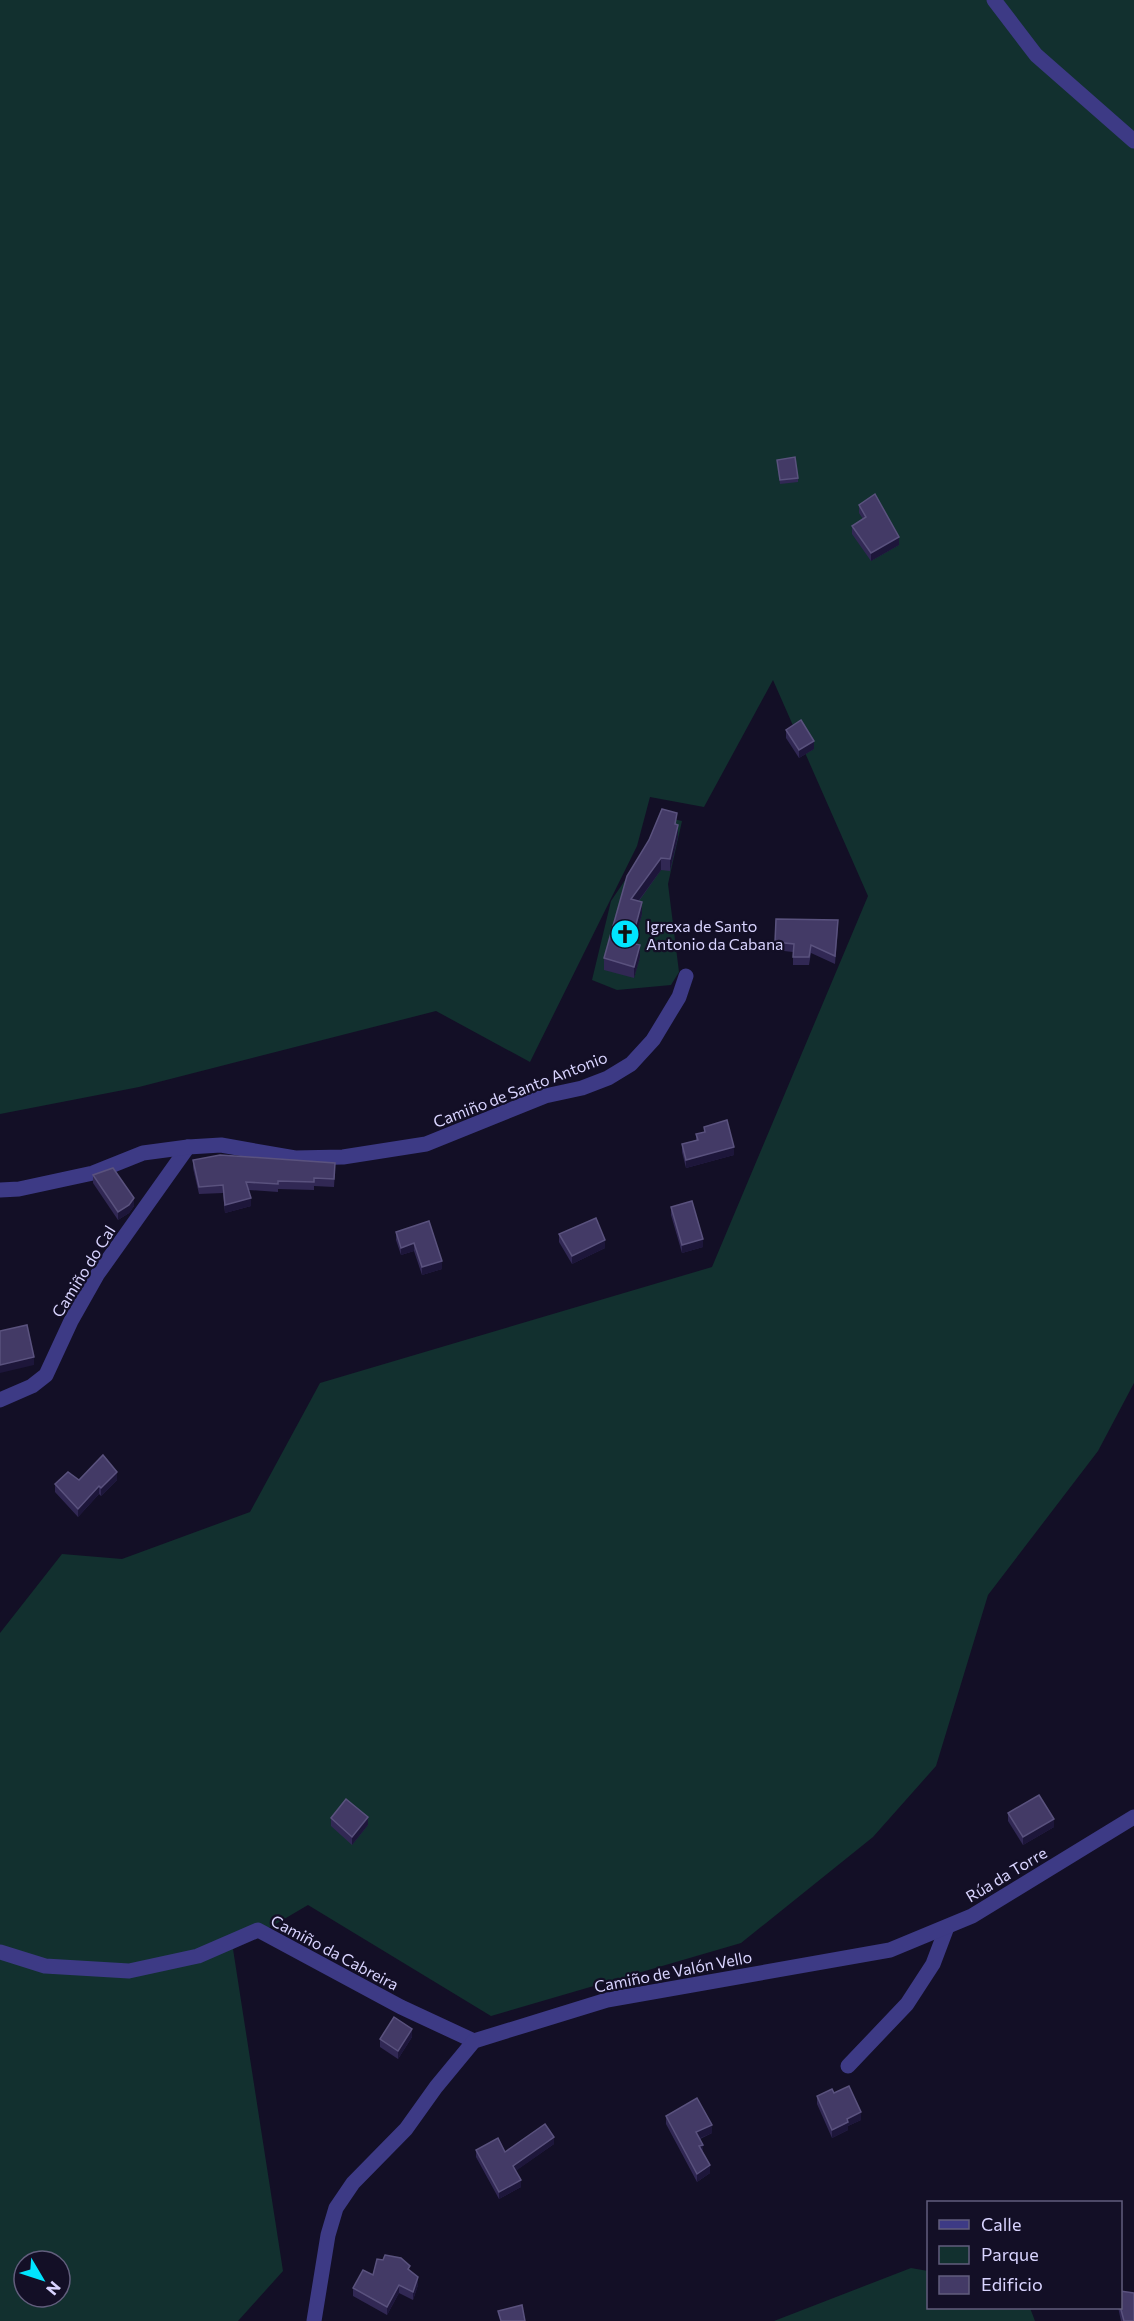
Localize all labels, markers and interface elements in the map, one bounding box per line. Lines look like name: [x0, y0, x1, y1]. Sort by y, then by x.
place label: Igrexa de Santo Antonio da Cabana: [646, 916, 783, 953]
church icon: Igrexa de Santo Antonio da Cabana: [609, 918, 641, 950]
street label: Camiño de Santo Antonio: [430, 1047, 610, 1131]
street label: Camiño do Cal: [47, 1222, 119, 1320]
street label: Rúa da Torre: [962, 1842, 1050, 1906]
street label: Camiño da Cabreira: [268, 1910, 402, 1994]
street label: Camiño de Valón Vello: [593, 1946, 753, 1996]
legend: [927, 2201, 1122, 2309]
text: Calle: [981, 2213, 1021, 2235]
text: Parque: [981, 2243, 1039, 2265]
north arrow: [12, 2249, 72, 2309]
text: Edificio: [981, 2273, 1043, 2295]
text: N: [43, 2278, 65, 2299]

